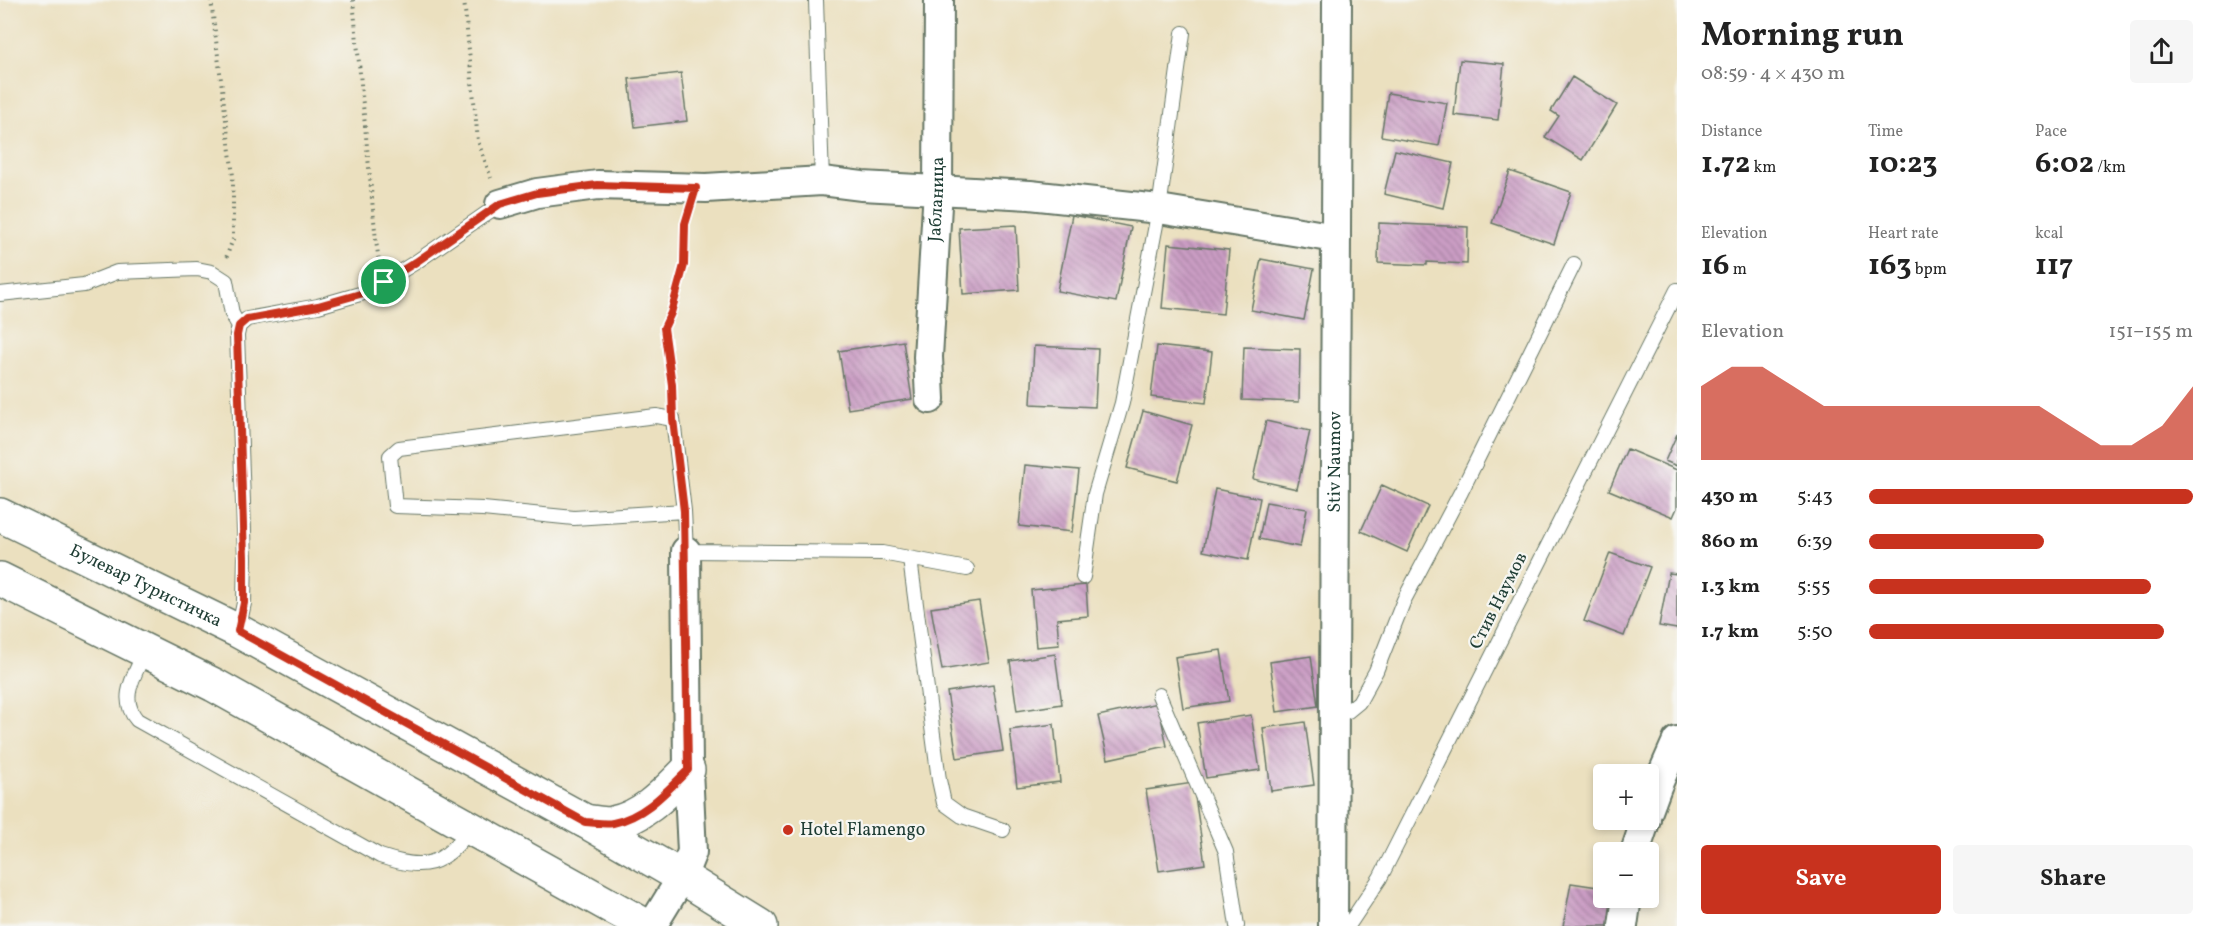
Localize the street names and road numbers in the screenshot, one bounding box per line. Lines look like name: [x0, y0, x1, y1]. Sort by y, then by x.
street label: Јабланица: [922, 157, 951, 243]
street label: Stiv Naumov: [1322, 411, 1348, 513]
street label: Булевар Туристичка: [65, 538, 226, 634]
street label: Стив Наумов: [1464, 548, 1534, 654]

